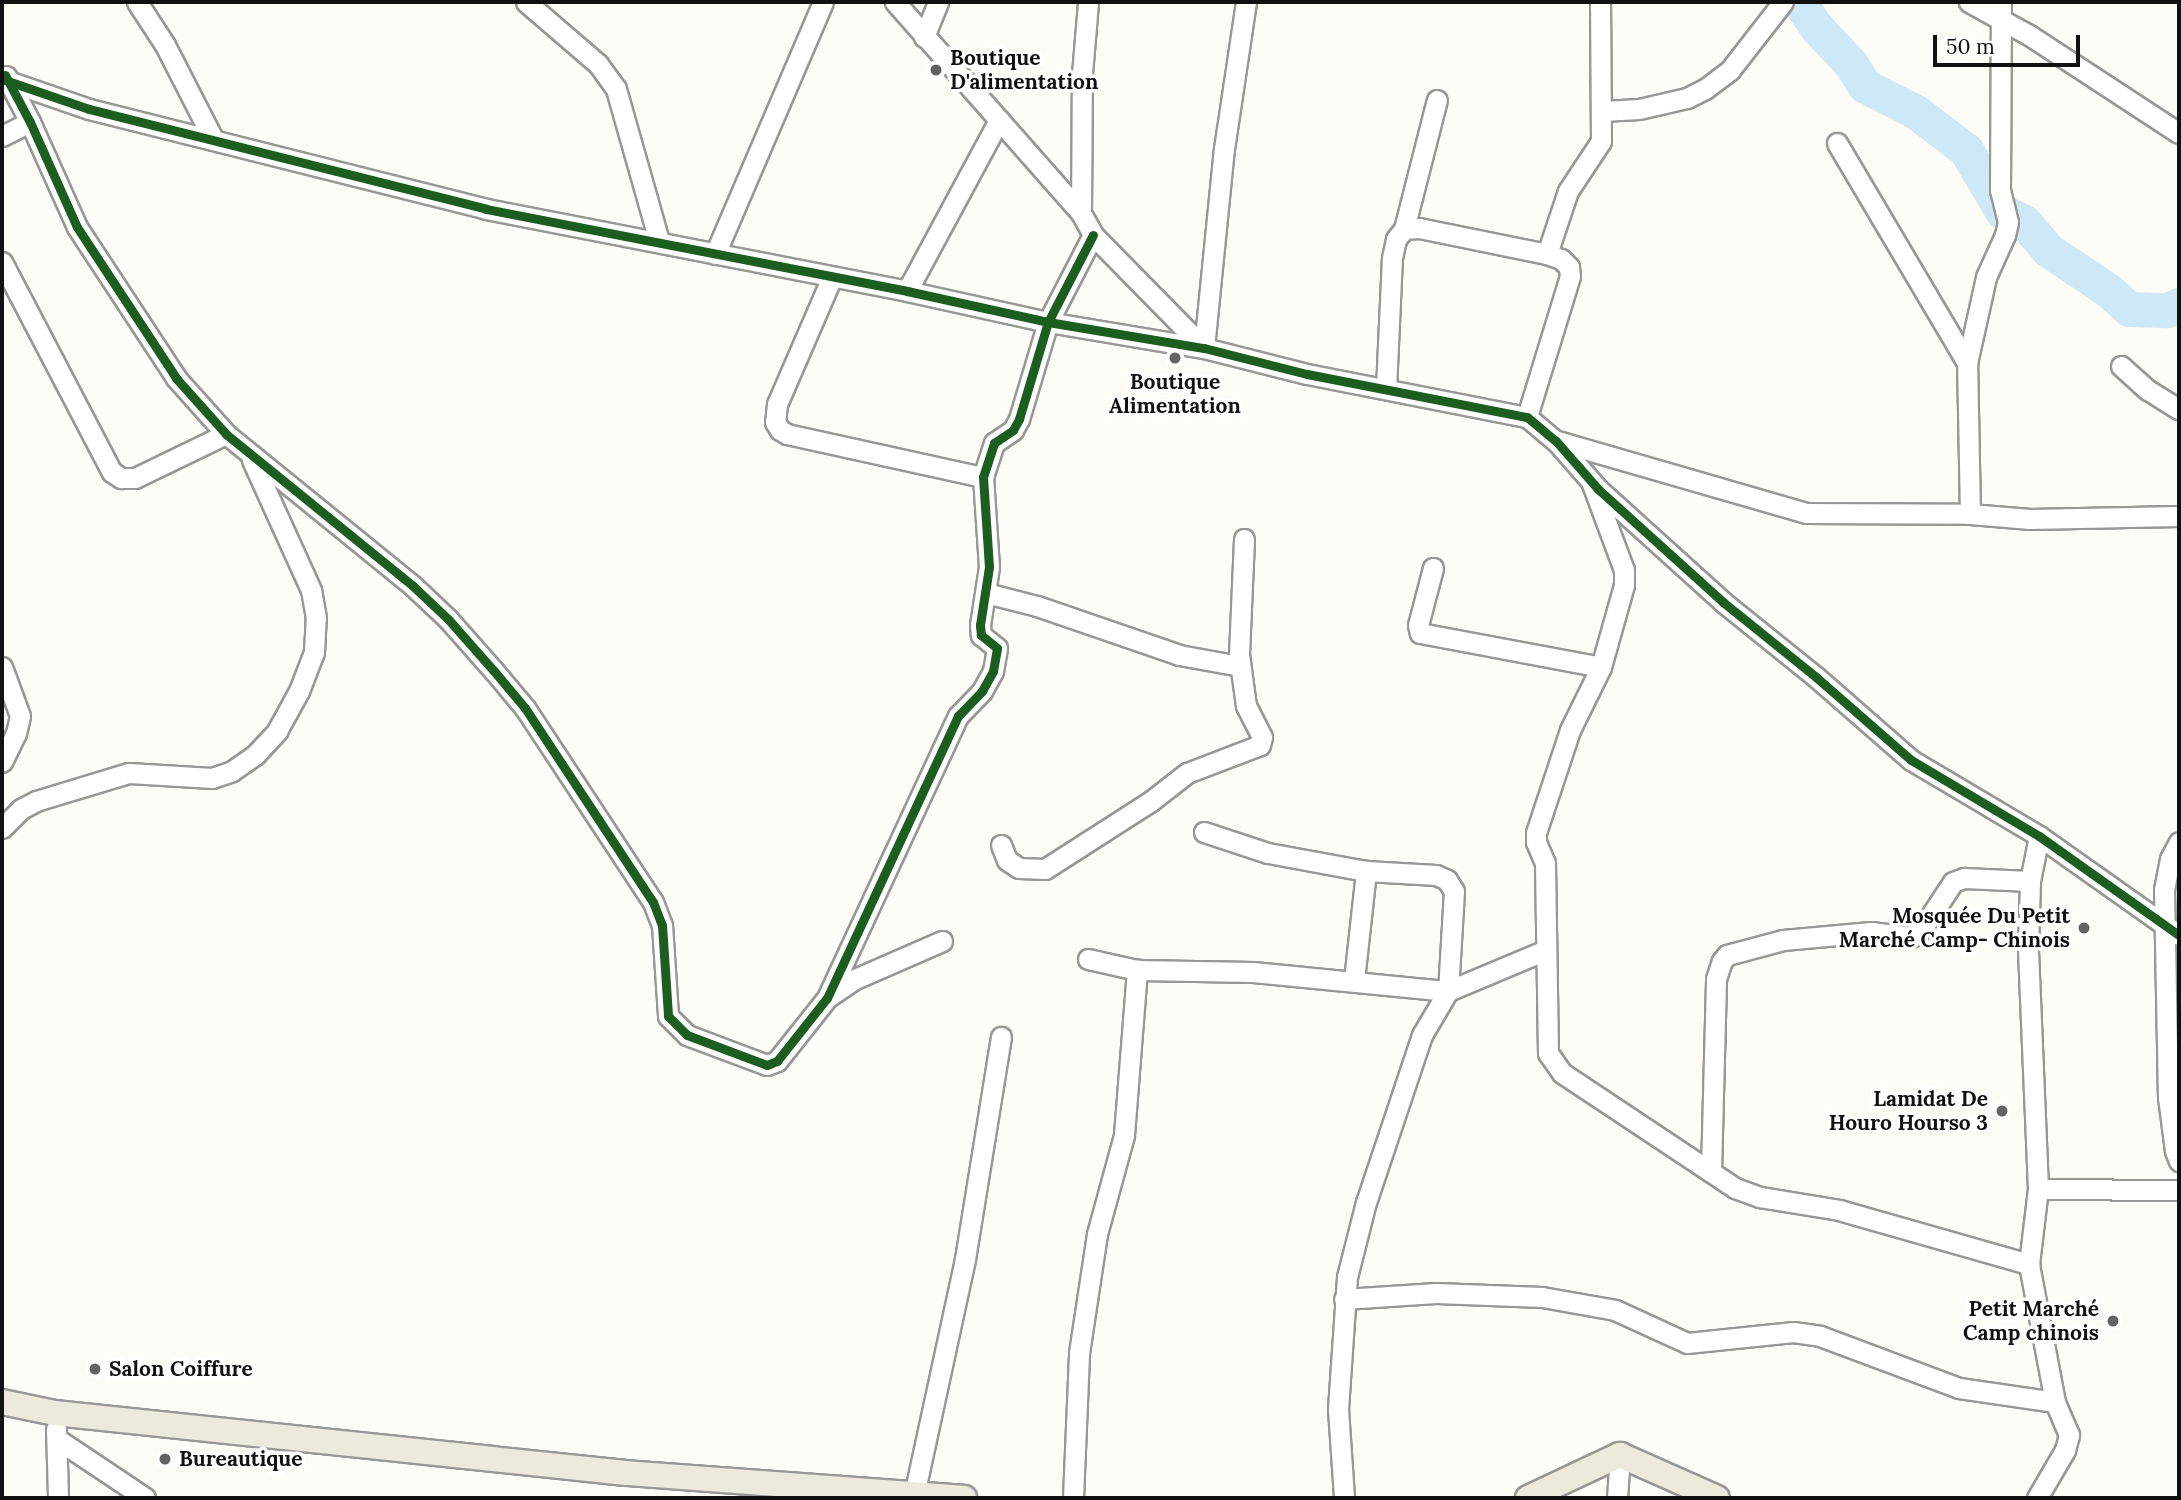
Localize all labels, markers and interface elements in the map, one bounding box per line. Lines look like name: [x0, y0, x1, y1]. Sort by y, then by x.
scale bar: [1936, 21, 2083, 65]
text: 50 m: [1946, 33, 1995, 60]
place label: Boutique D'alimentation: [950, 45, 1098, 95]
marker: Boutique D'alimentation: [928, 62, 944, 78]
marker: Boutique Alimentation: [1167, 350, 1183, 366]
place label: Boutique Alimentation: [1109, 369, 1241, 419]
place label: Mosquée Du Petit Marché Camp- Chinois: [1839, 903, 2070, 953]
marker: Mosquée Du Petit Marché Camp- Chinois: [2076, 920, 2092, 936]
place label: Lamidat De Houro Hourso 3: [1829, 1086, 1988, 1136]
marker: Lamidat De Houro Hourso 3: [1994, 1103, 2010, 1119]
place label: Petit Marché Camp chinois: [1963, 1296, 2099, 1346]
marker: Petit Marché Camp chinois: [2105, 1313, 2121, 1329]
place label: Salon Coiffure: [109, 1356, 253, 1382]
marker: Salon Coiffure: [87, 1361, 103, 1377]
place label: Bureautique: [179, 1446, 303, 1472]
marker: Bureautique: [157, 1451, 173, 1467]

